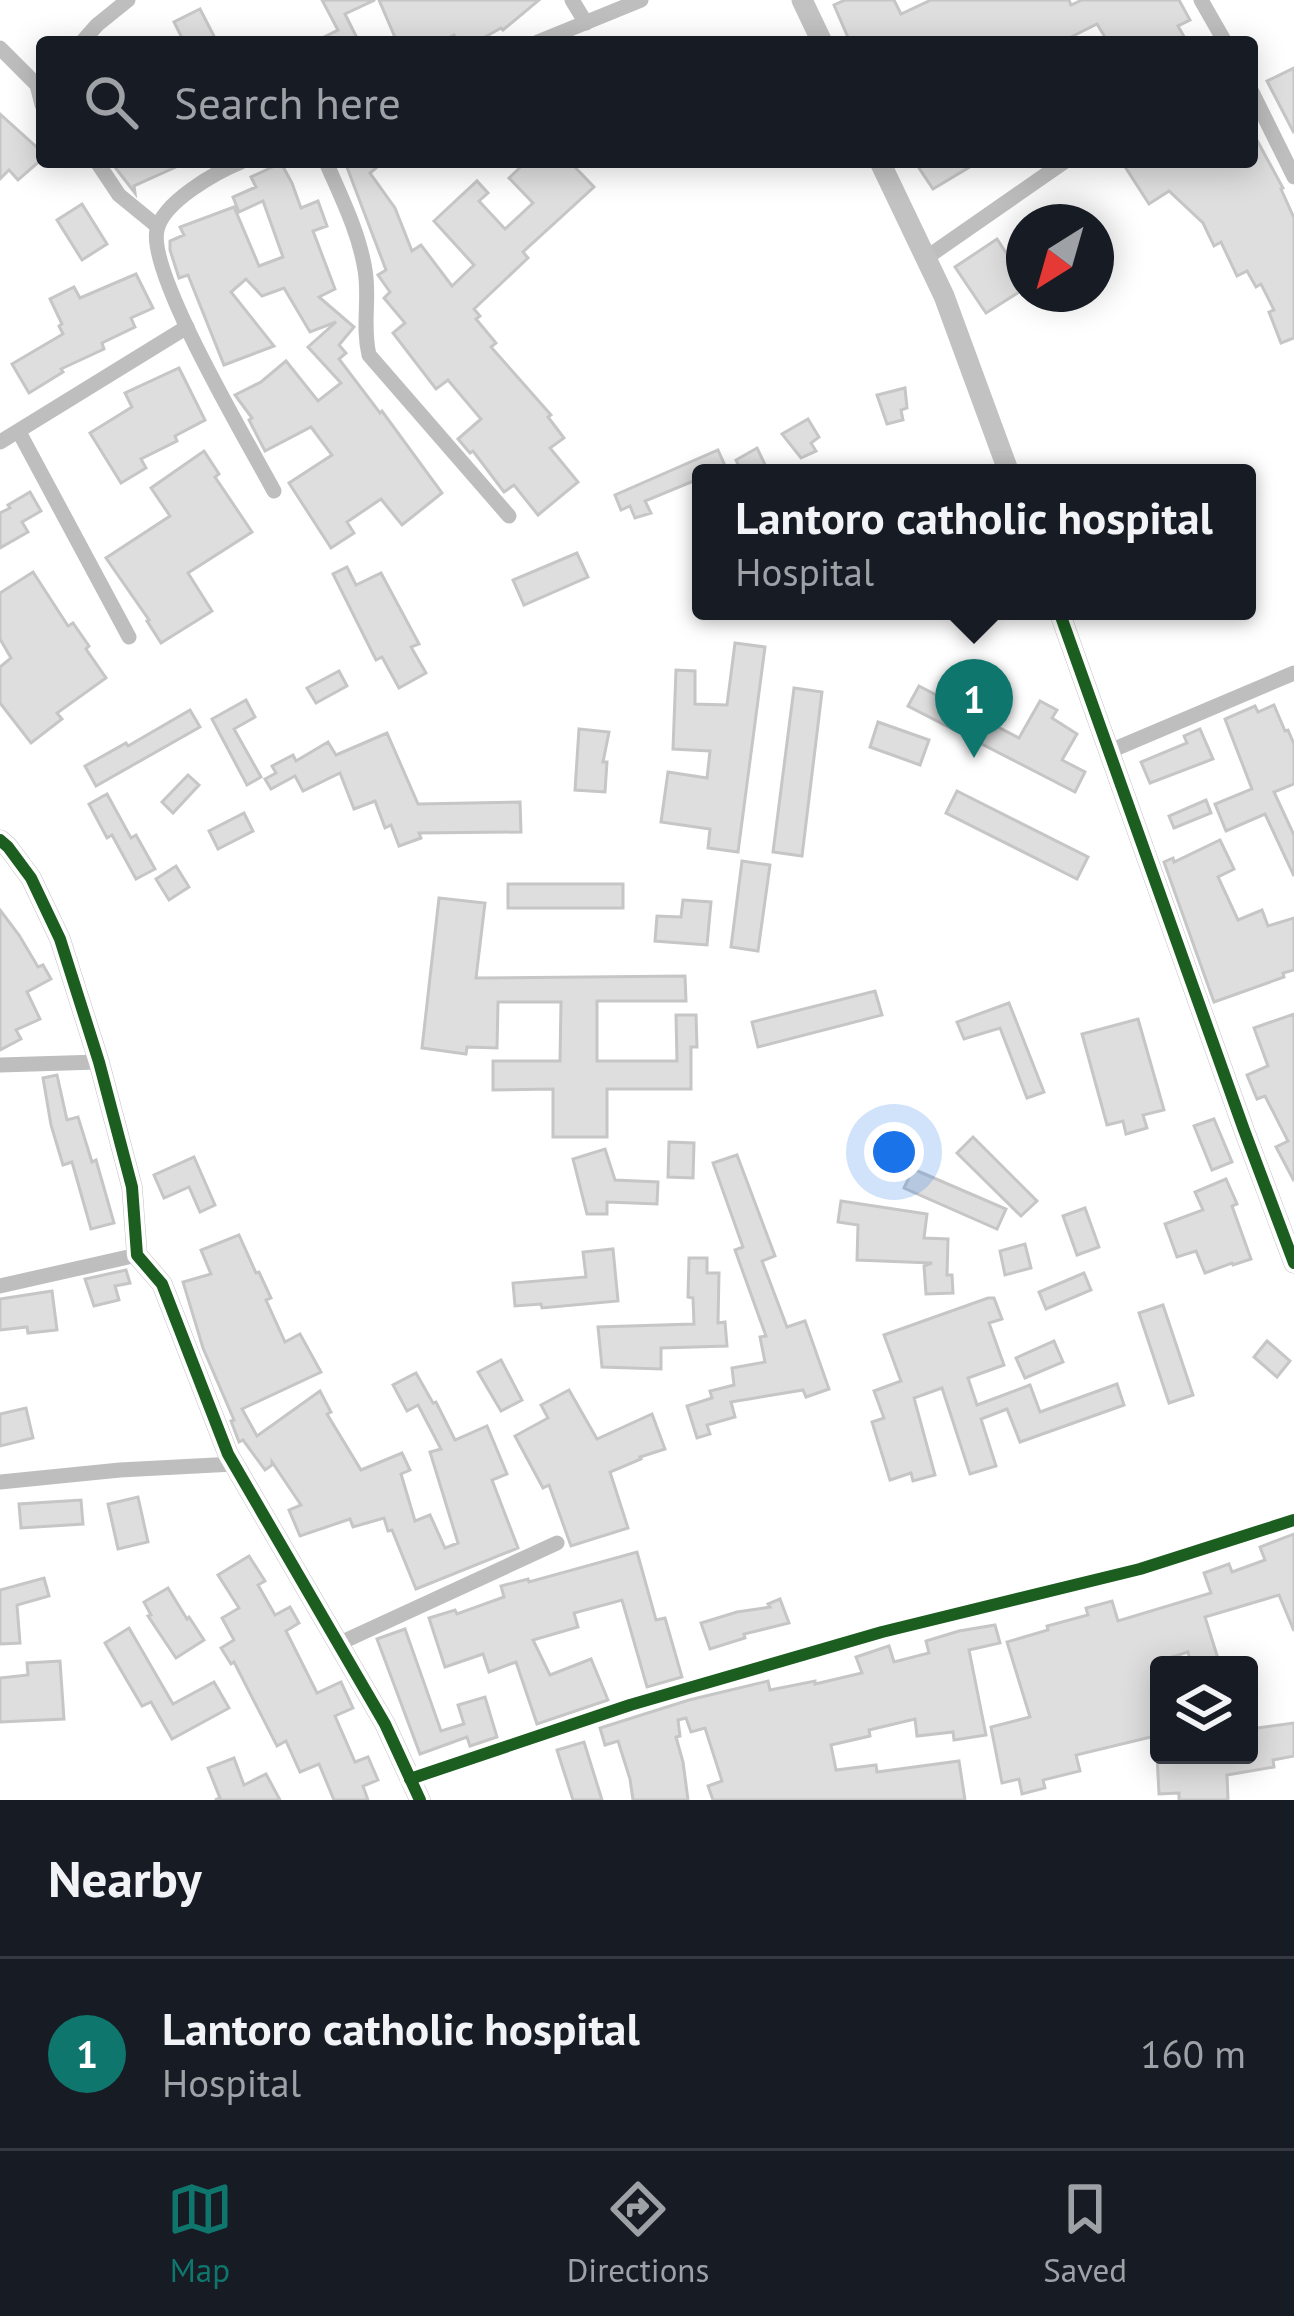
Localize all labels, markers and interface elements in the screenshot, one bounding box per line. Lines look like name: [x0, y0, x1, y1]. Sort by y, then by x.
search box: [36, 36, 1258, 168]
icon: search: [78, 69, 144, 135]
text: Search here: [174, 73, 401, 131]
north arrow: [1006, 204, 1114, 312]
popup: [692, 464, 1256, 620]
text: Lantoro catholic hospital: [735, 488, 1213, 546]
text: Hospital: [735, 546, 874, 597]
pin: 1: [935, 659, 1013, 758]
your location: [864, 1122, 924, 1182]
map controls: [1150, 1656, 1258, 1764]
button: layers: [1150, 1656, 1258, 1764]
text: Nearby: [48, 1845, 202, 1911]
text: Lantoro catholic hospital: [162, 1999, 640, 2057]
text: 1: [76, 2028, 98, 2079]
text: 160 m: [1140, 2028, 1246, 2079]
text: Hospital: [162, 2057, 301, 2108]
tab: Map: [167, 2176, 233, 2291]
tab: Directions: [567, 2176, 709, 2291]
tab: Saved: [1043, 2176, 1127, 2291]

